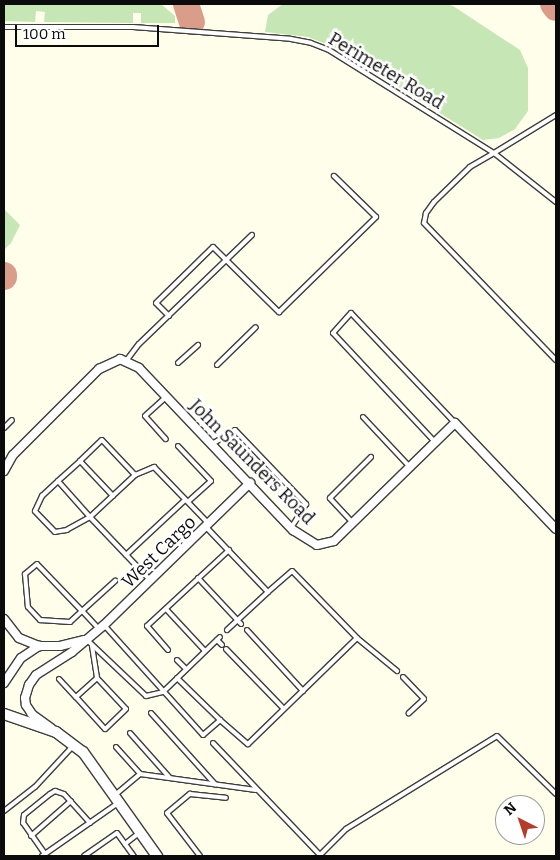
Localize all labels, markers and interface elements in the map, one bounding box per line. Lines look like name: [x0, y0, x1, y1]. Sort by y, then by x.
scale bar: [18, 15, 161, 47]
text: 100 m: [23, 25, 66, 43]
street label: Perimeter Road: [325, 28, 447, 114]
street label: John Saunders Road: [185, 395, 319, 529]
street label: West Cargo: [117, 511, 201, 593]
north arrow: [495, 795, 545, 845]
text: N: [501, 799, 520, 819]

